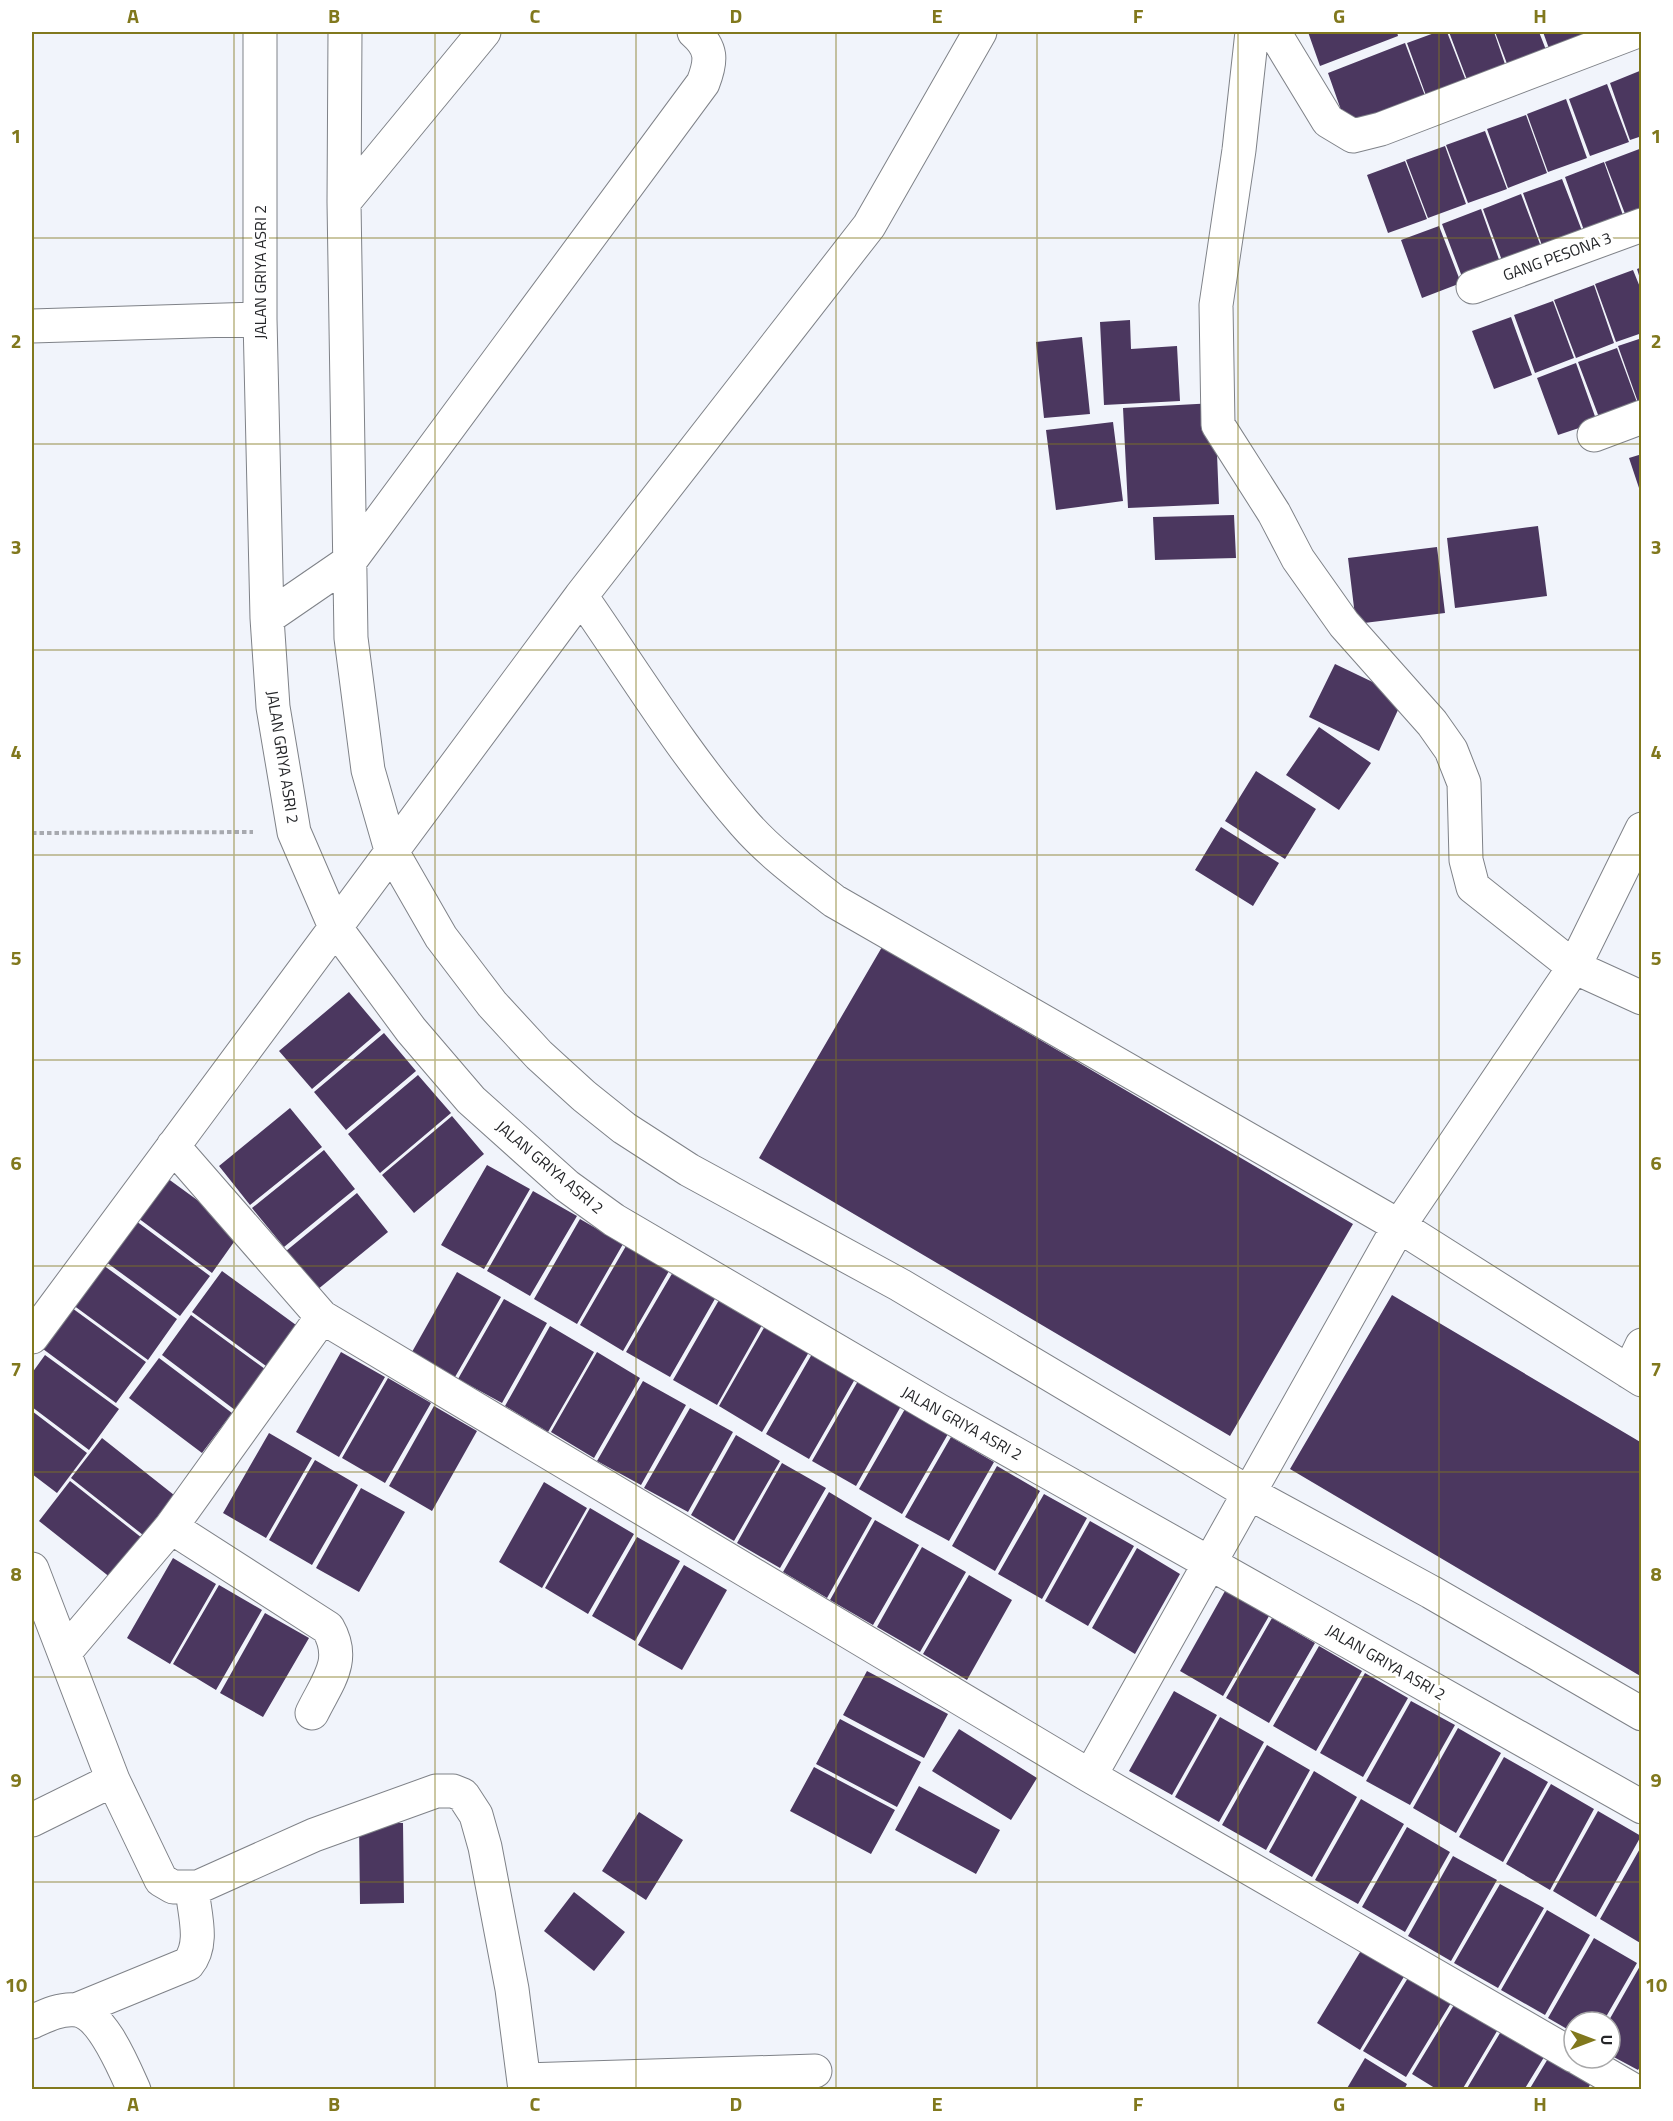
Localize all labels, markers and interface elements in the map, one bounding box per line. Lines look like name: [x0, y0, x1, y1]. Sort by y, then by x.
text: A: [127, 0, 139, 31]
text: B: [328, 0, 340, 31]
text: C: [530, 0, 541, 31]
text: D: [730, 0, 742, 31]
text: E: [931, 0, 943, 31]
text: F: [1133, 0, 1144, 31]
text: G: [1333, 0, 1345, 31]
text: H: [1533, 0, 1547, 31]
text: 1: [10, 120, 22, 151]
text: 1: [1650, 120, 1662, 151]
street label: JALAN GRIYA ASRI 2: [248, 205, 272, 339]
street label: GANG PESONA 3: [1499, 225, 1615, 287]
text: 2: [10, 325, 22, 356]
text: 2: [1650, 325, 1662, 356]
text: 3: [10, 531, 22, 562]
text: 3: [1650, 531, 1662, 562]
street label: JALAN GRIYA ASRI 2: [261, 689, 305, 825]
text: 4: [10, 736, 22, 767]
text: 4: [1650, 736, 1662, 767]
text: 5: [10, 942, 22, 973]
text: 5: [1650, 942, 1662, 973]
street label: JALAN GRIYA ASRI 2: [491, 1115, 609, 1219]
text: 6: [10, 1147, 22, 1178]
text: 6: [1650, 1147, 1662, 1178]
text: 7: [10, 1353, 22, 1384]
text: 7: [1650, 1353, 1662, 1384]
street label: JALAN GRIYA ASRI 2: [897, 1380, 1027, 1466]
text: 8: [10, 1558, 22, 1589]
text: 8: [1650, 1558, 1662, 1589]
street label: JALAN GRIYA ASRI 2: [1322, 1618, 1450, 1706]
text: 9: [10, 1764, 22, 1795]
text: 9: [1650, 1764, 1662, 1795]
text: 10: [5, 1969, 27, 2000]
text: 10: [1645, 1969, 1667, 2000]
north arrow: [1562, 2010, 1622, 2070]
text: U: [1595, 2035, 1619, 2045]
text: A: [127, 2088, 139, 2119]
text: B: [328, 2088, 340, 2119]
text: C: [530, 2088, 541, 2119]
text: D: [730, 2088, 742, 2119]
text: E: [931, 2088, 943, 2119]
text: F: [1133, 2088, 1144, 2119]
text: G: [1333, 2088, 1345, 2119]
text: H: [1533, 2088, 1547, 2119]

